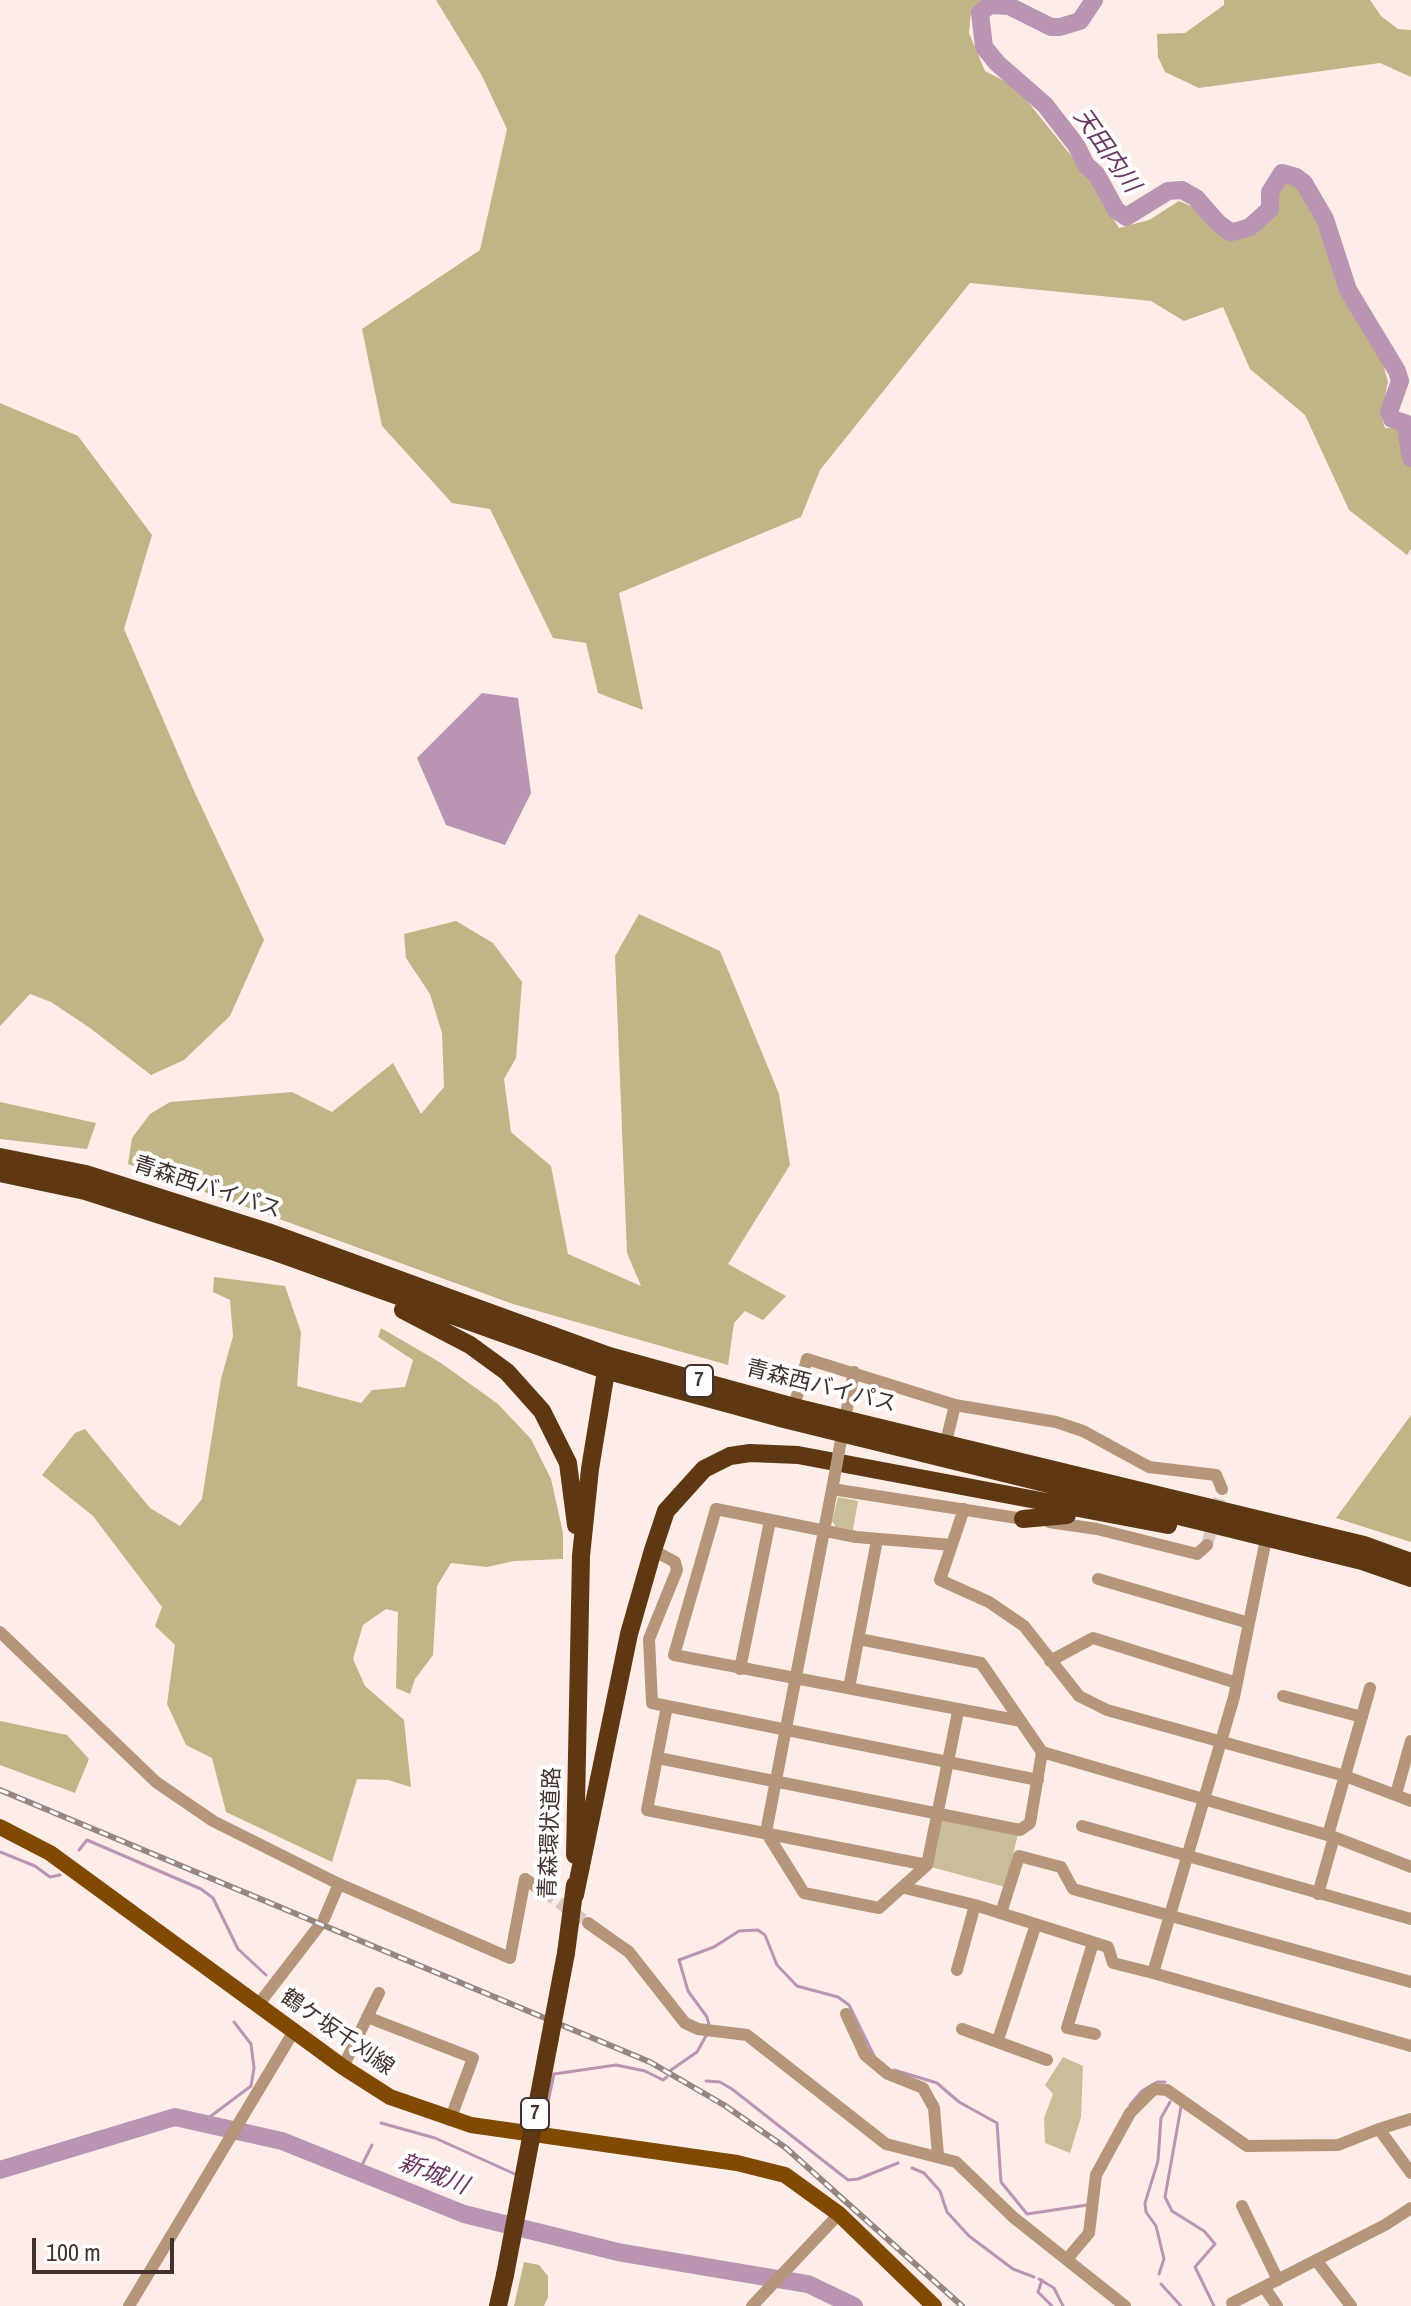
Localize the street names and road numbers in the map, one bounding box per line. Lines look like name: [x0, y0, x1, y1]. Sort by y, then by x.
street label: 青森西バイパス: [130, 1152, 284, 1224]
street label: 青森西バイパス: [743, 1356, 899, 1418]
road number: 7: [685, 1365, 713, 1397]
street label: 青森環状道路: [536, 1767, 566, 1899]
street label: 鶴ケ坂千刈線: [275, 1984, 399, 2082]
road number: 7: [521, 2098, 549, 2130]

